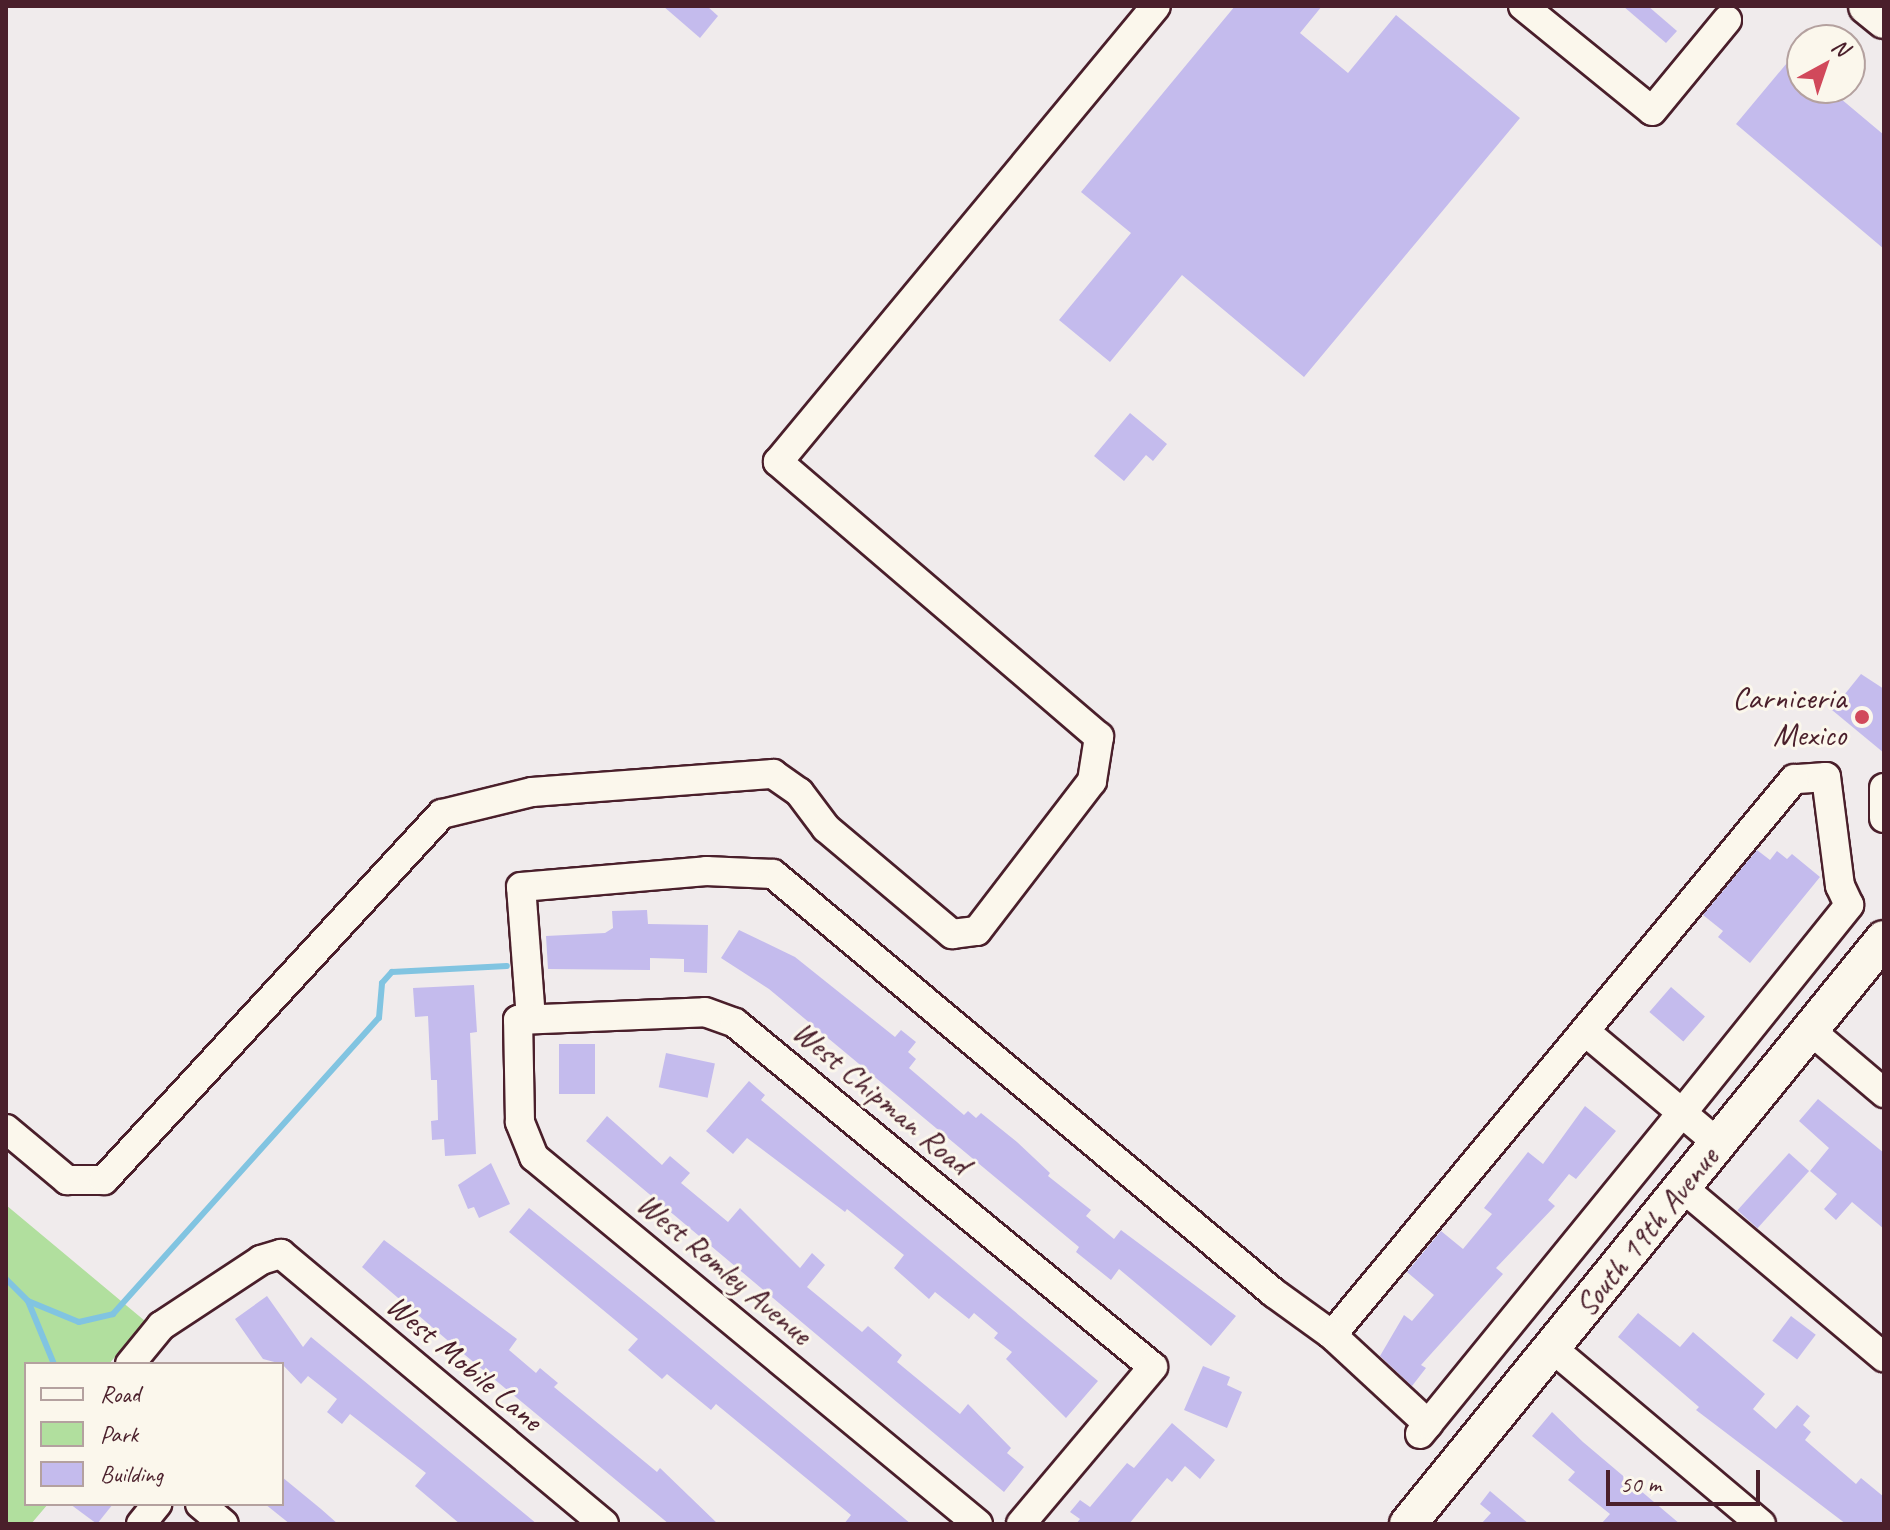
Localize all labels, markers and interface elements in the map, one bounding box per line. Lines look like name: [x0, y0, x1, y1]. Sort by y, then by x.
north arrow: [1786, 24, 1866, 104]
text: N: [1826, 32, 1854, 62]
place label: Carniceria Mexico: [1732, 680, 1846, 755]
marker: Carniceria Mexico: [1853, 708, 1871, 726]
street label: West Chipman Road: [785, 1013, 977, 1183]
street label: South 19th Avenue: [1567, 1140, 1727, 1324]
street label: West Romley Avenue: [629, 1185, 819, 1353]
street label: West Mobile Lane: [378, 1286, 550, 1440]
legend: [24, 1362, 284, 1506]
text: Road: [100, 1379, 140, 1409]
text: Park: [100, 1419, 138, 1449]
scale bar: [1610, 1454, 1764, 1504]
text: Building: [100, 1459, 163, 1489]
text: 50 m: [1620, 1469, 1661, 1499]

